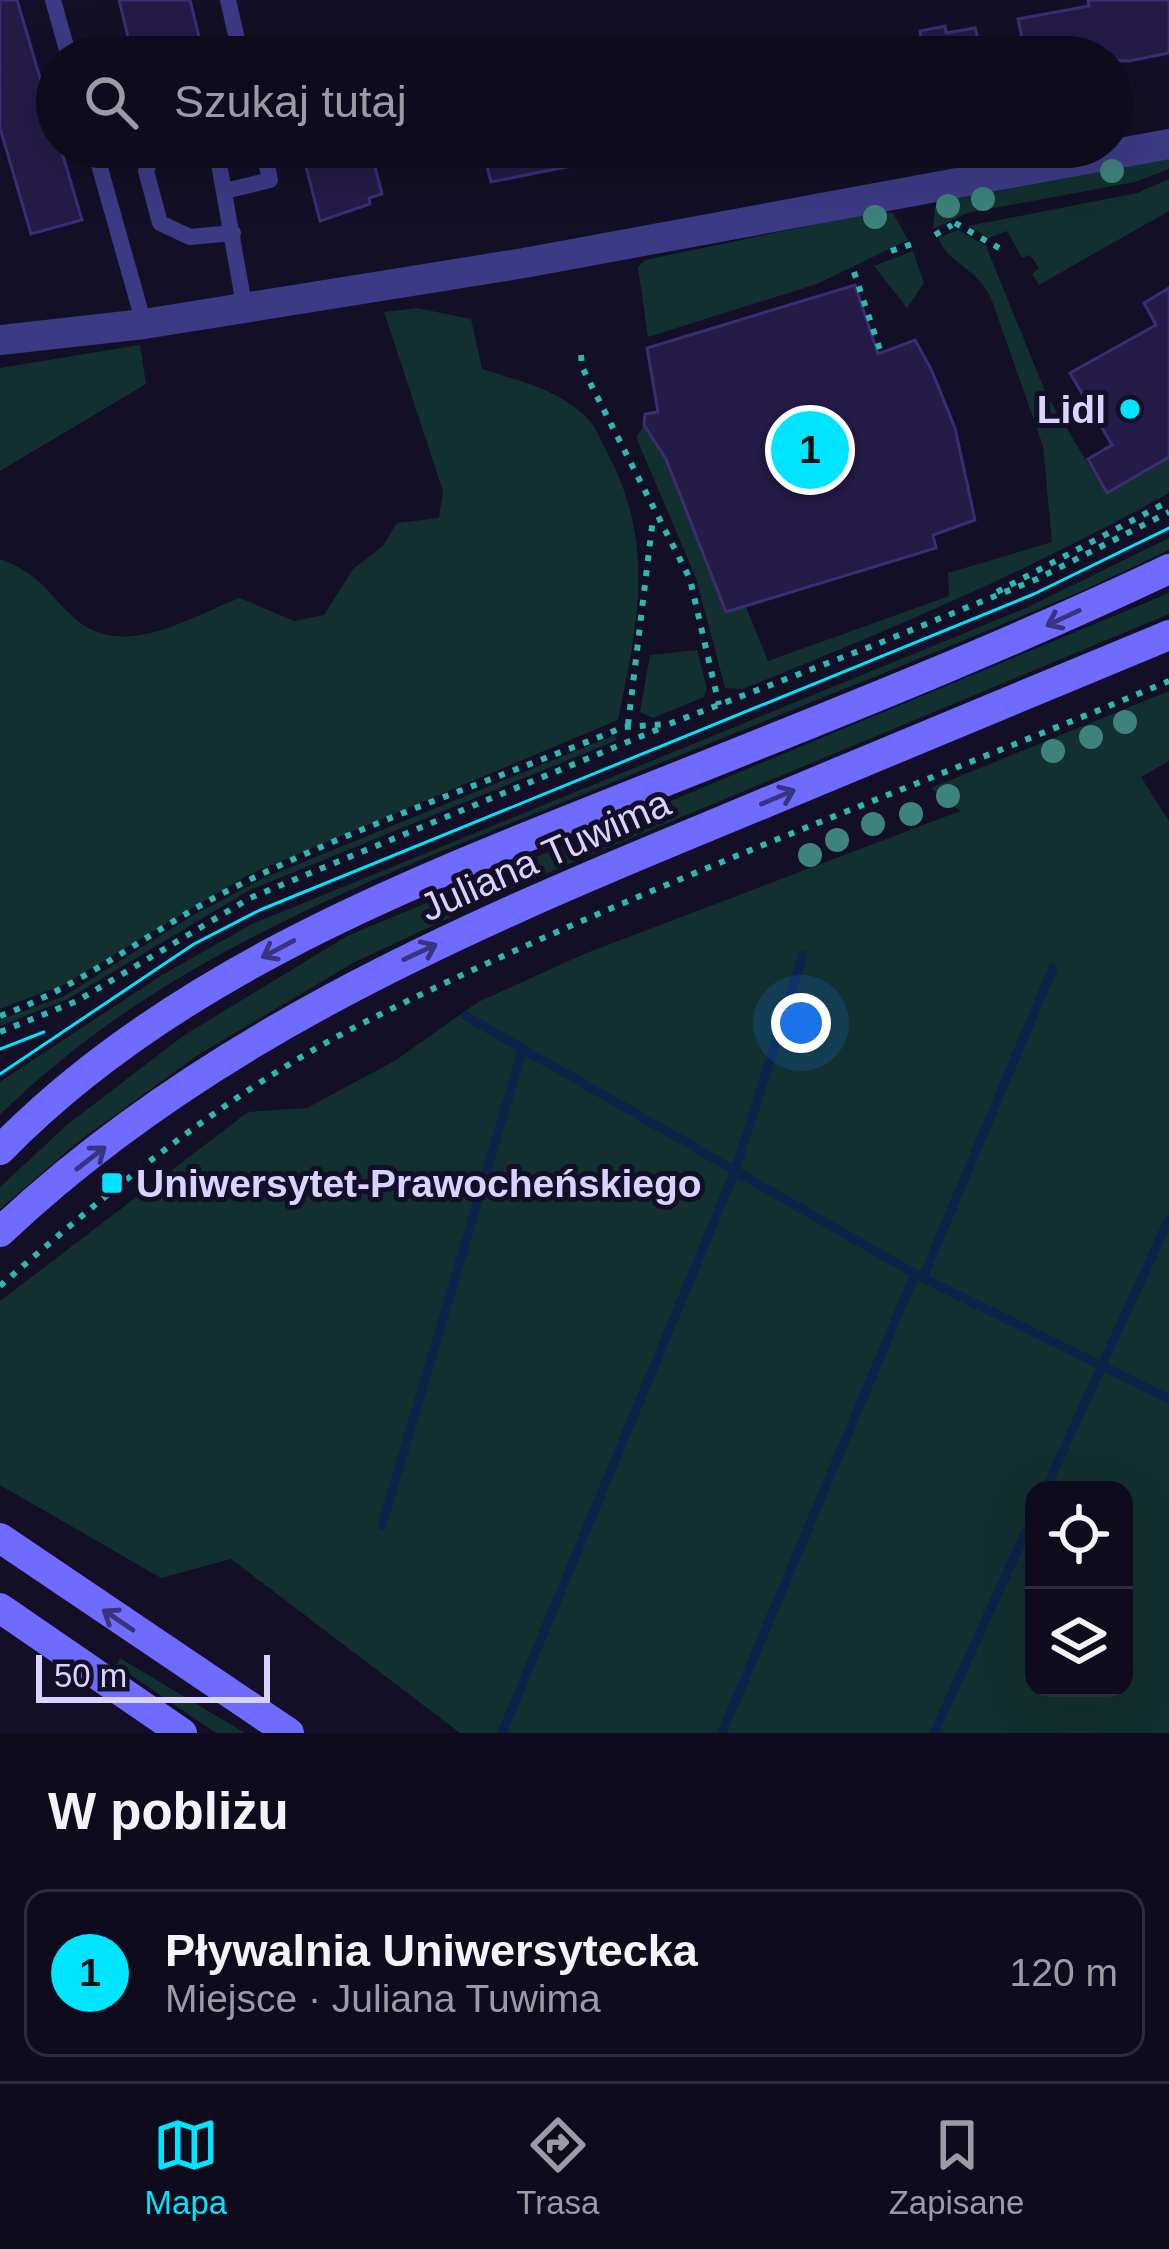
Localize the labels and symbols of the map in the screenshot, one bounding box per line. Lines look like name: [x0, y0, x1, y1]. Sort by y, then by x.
place label: Lidl: [1037, 388, 1106, 431]
marker: Lidl: [1117, 396, 1143, 422]
pin: 1: [771, 405, 849, 495]
one-way arrow: [1046, 609, 1082, 631]
street label: Juliana Tuwima: [413, 781, 677, 929]
one-way arrow: [759, 785, 796, 806]
one-way arrow: [262, 938, 297, 961]
one-way arrow: [401, 939, 437, 961]
your location: [771, 993, 831, 1053]
one-way arrow: [74, 1145, 106, 1172]
place label: Uniwersytet-Prawocheńskiego: [136, 1162, 702, 1205]
marker: Uniwersytet-Prawocheńskiego: [99, 1170, 125, 1196]
one-way arrow: [102, 1607, 136, 1632]
scale bar: [36, 1649, 270, 1702]

